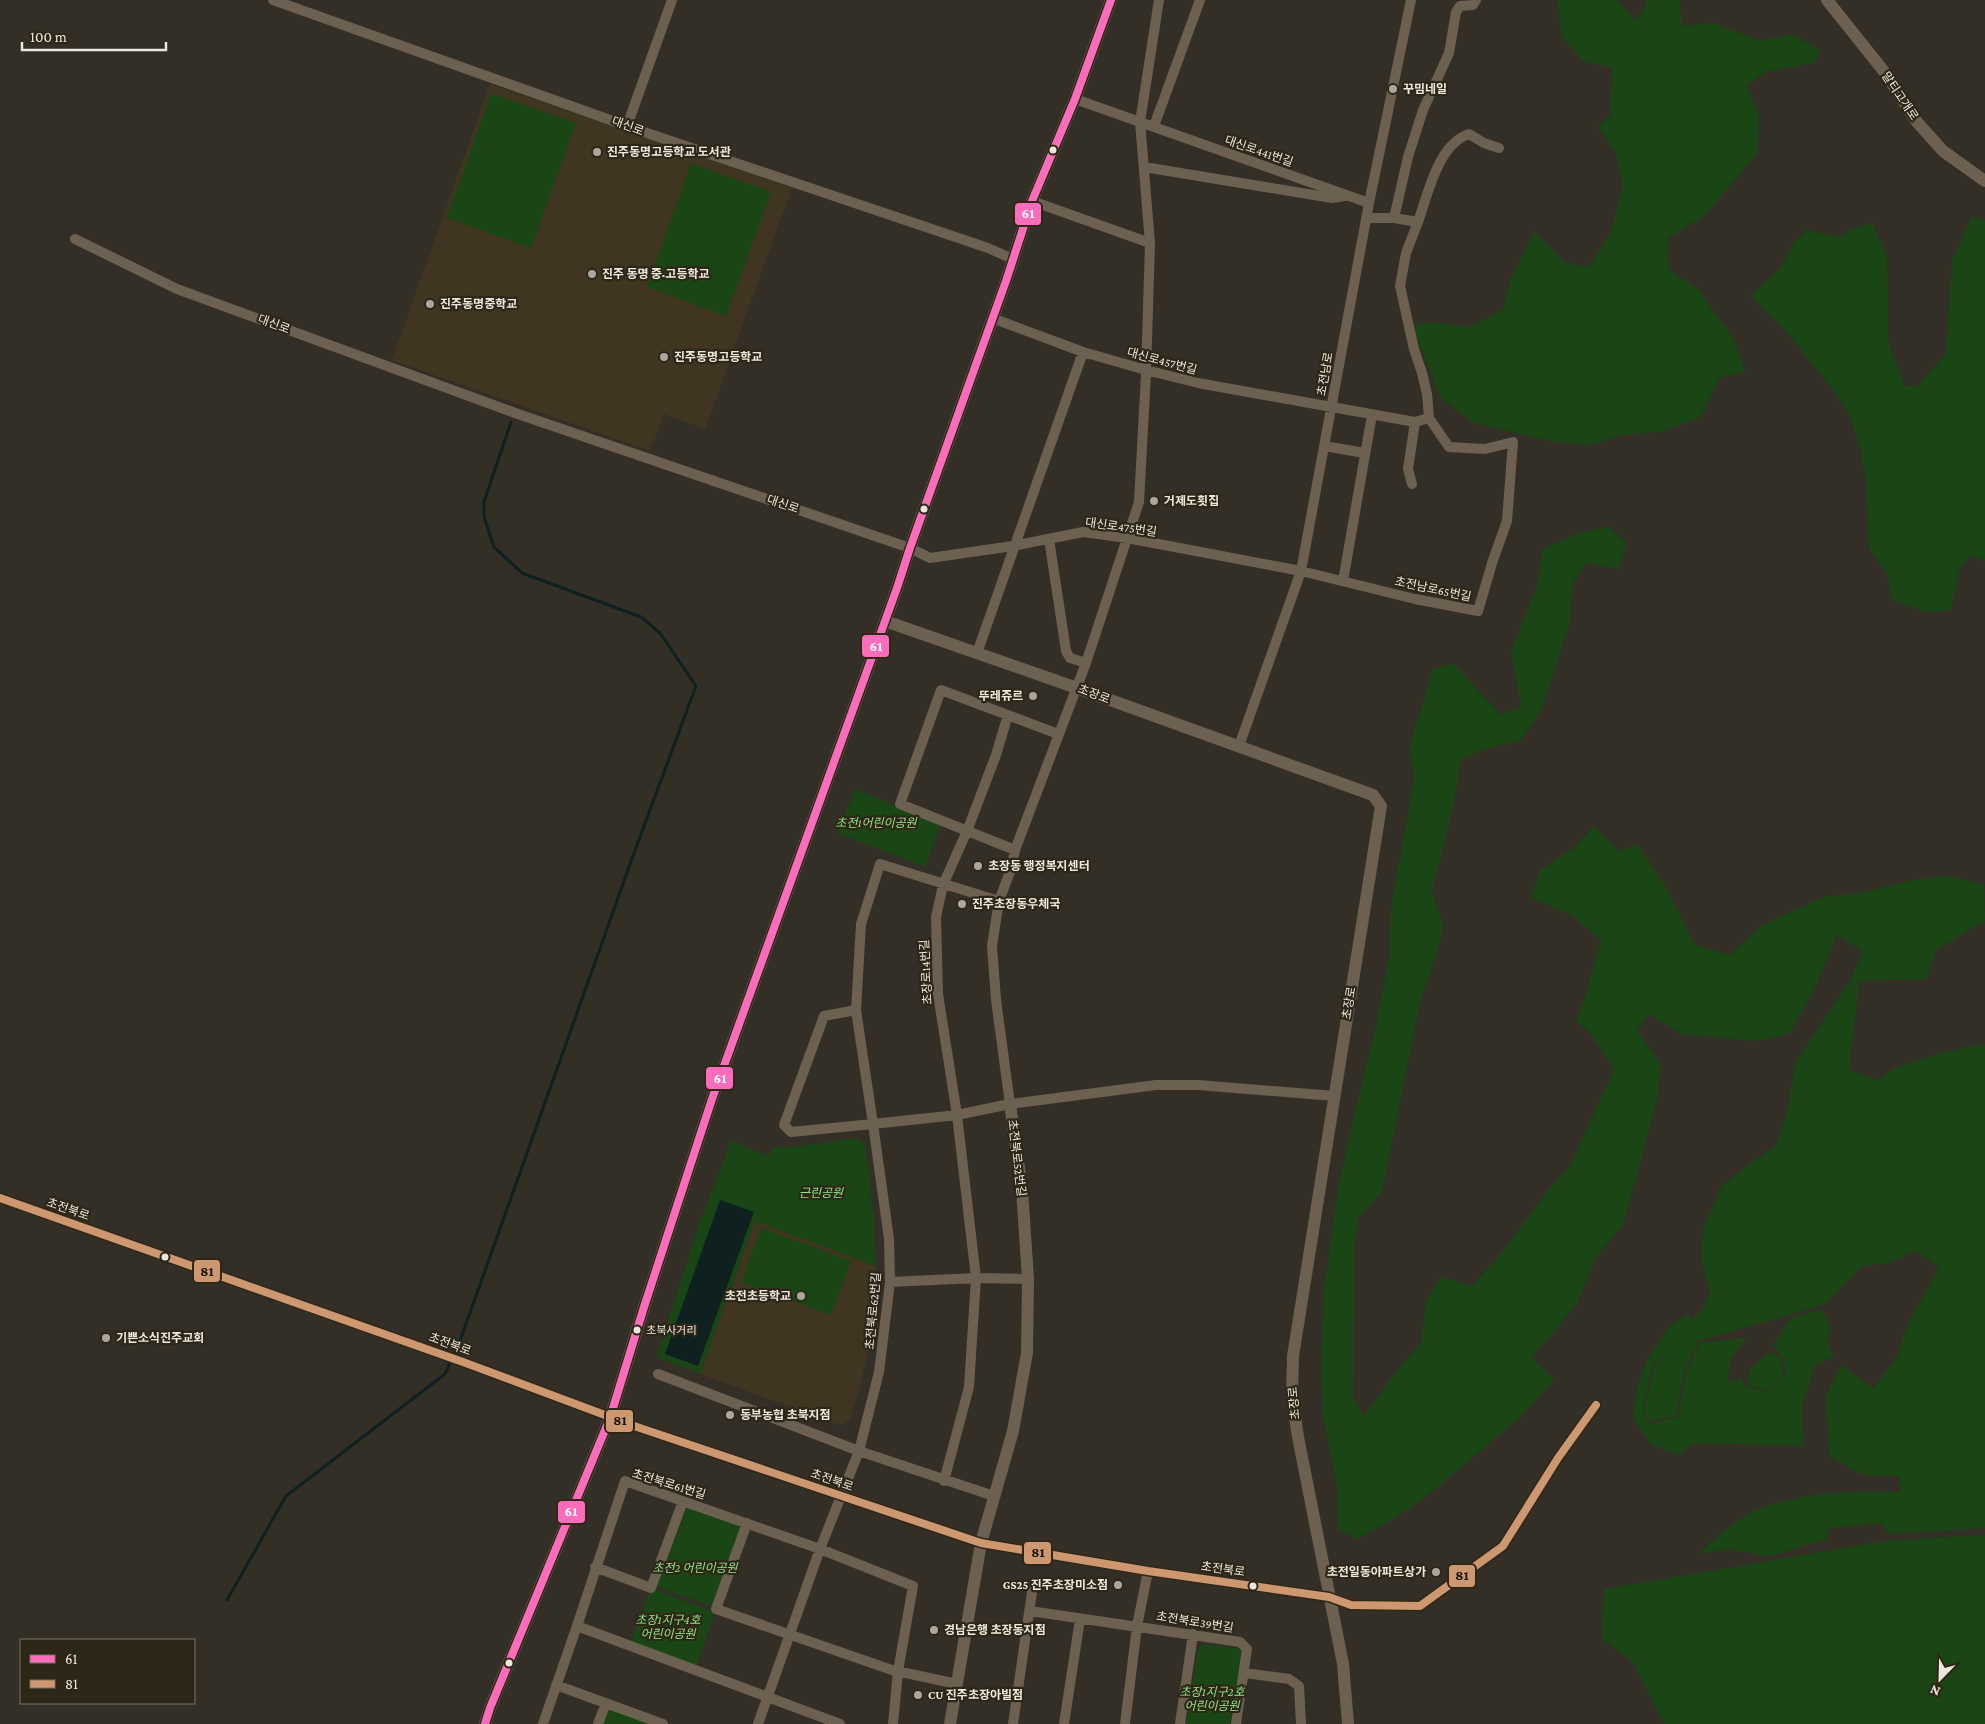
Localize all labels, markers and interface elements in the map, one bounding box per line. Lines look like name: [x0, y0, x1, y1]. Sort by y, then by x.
scale bar: [22, 20, 166, 52]
text: 100 m: [30, 29, 67, 45]
street label: 말티고개로: [1879, 69, 1921, 123]
place label: 꾸밈네일: [1403, 82, 1447, 96]
marker: 꾸밈네일: [1387, 83, 1399, 95]
street label: 대신로: [610, 114, 646, 138]
street label: 대신로441번길: [1223, 133, 1295, 169]
place label: 진주동명고등학교 도서관: [607, 145, 731, 159]
unlabelled marker: [1048, 145, 1058, 155]
marker: 진주동명고등학교 도서관: [591, 146, 603, 158]
line badge: 61: [1014, 202, 1042, 226]
text: 61: [1022, 205, 1034, 221]
place label: 진주 동명 중·고등학교: [602, 267, 709, 281]
marker: 진주 동명 중·고등학교: [586, 268, 598, 280]
place label: 진주동명중학교: [440, 297, 517, 311]
marker: 진주동명중학교: [424, 298, 436, 310]
street label: 대신로: [256, 312, 292, 336]
street label: 대신로457번길: [1125, 345, 1199, 377]
place label: 진주동명고등학교: [674, 350, 762, 364]
marker: 진주동명고등학교: [658, 351, 670, 363]
street label: 초전남로: [1314, 351, 1336, 397]
street label: 대신로: [765, 492, 801, 516]
place label: 거제도횟집: [1164, 494, 1219, 508]
marker: 거제도횟집: [1148, 495, 1160, 507]
unlabelled marker: [919, 504, 929, 514]
street label: 대신로475번길: [1084, 515, 1158, 539]
street label: 초전남로65번길: [1393, 574, 1473, 604]
line badge: 61: [861, 634, 890, 658]
text: 61: [870, 638, 882, 654]
street label: 초장로: [1076, 682, 1112, 706]
place label: 뚜레쥬르: [979, 689, 1023, 703]
marker: 뚜레쥬르: [1027, 690, 1039, 702]
park label: 초전1어린이공원: [835, 816, 918, 830]
place label: 초장동 행정복지센터: [988, 859, 1090, 873]
marker: 초장동 행정복지센터: [972, 860, 984, 872]
place label: 진주초장동우체국: [972, 897, 1060, 911]
marker: 진주초장동우체국: [956, 898, 968, 910]
street label: 초장로14번길: [917, 939, 935, 1005]
street label: 초장로: [1339, 986, 1359, 1020]
line badge: 61: [705, 1066, 734, 1090]
text: 61: [714, 1070, 726, 1086]
street label: 초전북로52번길: [1005, 1119, 1029, 1197]
park label: 근린공원: [799, 1186, 844, 1200]
street label: 초전북로: [45, 1195, 91, 1223]
unlabelled marker: [160, 1252, 170, 1262]
line badge: 81: [193, 1259, 221, 1283]
text: 81: [200, 1263, 214, 1279]
street label: 초전북로62번길: [863, 1272, 883, 1350]
place label: 초전초등학교: [725, 1289, 791, 1303]
marker: 초전초등학교: [795, 1290, 807, 1302]
place label: 초북사거리: [646, 1324, 697, 1336]
marker: 초북사거리: [632, 1325, 642, 1335]
street label: 초전북로: [427, 1330, 473, 1358]
place label: 기쁜소식진주교회: [116, 1331, 204, 1345]
marker: 기쁜소식진주교회: [100, 1332, 112, 1344]
street label: 초장로: [1286, 1386, 1302, 1420]
place label: 동부농협 초북지점: [740, 1408, 831, 1422]
line badge: 81: [605, 1409, 634, 1433]
marker: 동부농협 초북지점: [724, 1409, 736, 1421]
text: 81: [613, 1412, 627, 1428]
street label: 초전북로61번길: [630, 1466, 708, 1502]
street label: 초전북로: [809, 1466, 855, 1494]
line badge: 61: [557, 1500, 586, 1524]
text: 61: [565, 1503, 577, 1519]
line badge: 81: [1023, 1541, 1052, 1565]
text: 81: [1031, 1544, 1045, 1560]
street label: 초전북로: [1200, 1559, 1246, 1579]
park label: 초전2 어린이공원: [652, 1561, 739, 1575]
line badge: 81: [1448, 1564, 1476, 1588]
place label: 초전일동아파트상가: [1327, 1565, 1426, 1579]
marker: 초전일동아파트상가: [1430, 1566, 1442, 1578]
text: 81: [1455, 1567, 1469, 1583]
place label: GS25 진주초장미소점: [1003, 1578, 1108, 1592]
marker: GS25 진주초장미소점: [1112, 1579, 1124, 1591]
unlabelled marker: [1248, 1581, 1258, 1591]
street label: 초전북로39번길: [1155, 1609, 1235, 1635]
park label: 초장1지구4호 어린이공원: [635, 1613, 702, 1641]
place label: 경남은행 초장동지점: [944, 1623, 1046, 1637]
marker: 경남은행 초장동지점: [928, 1624, 940, 1636]
legend: [20, 1639, 195, 1704]
text: 61: [65, 1651, 78, 1667]
north arrow: [1915, 1654, 1965, 1704]
unlabelled marker: [504, 1658, 514, 1668]
text: 81: [65, 1676, 78, 1692]
text: N: [1927, 1682, 1942, 1700]
park label: 초장1지구2호 어린이공원: [1180, 1685, 1245, 1713]
place label: CU 진주초장아빌점: [928, 1688, 1023, 1702]
marker: CU 진주초장아빌점: [912, 1689, 924, 1701]

